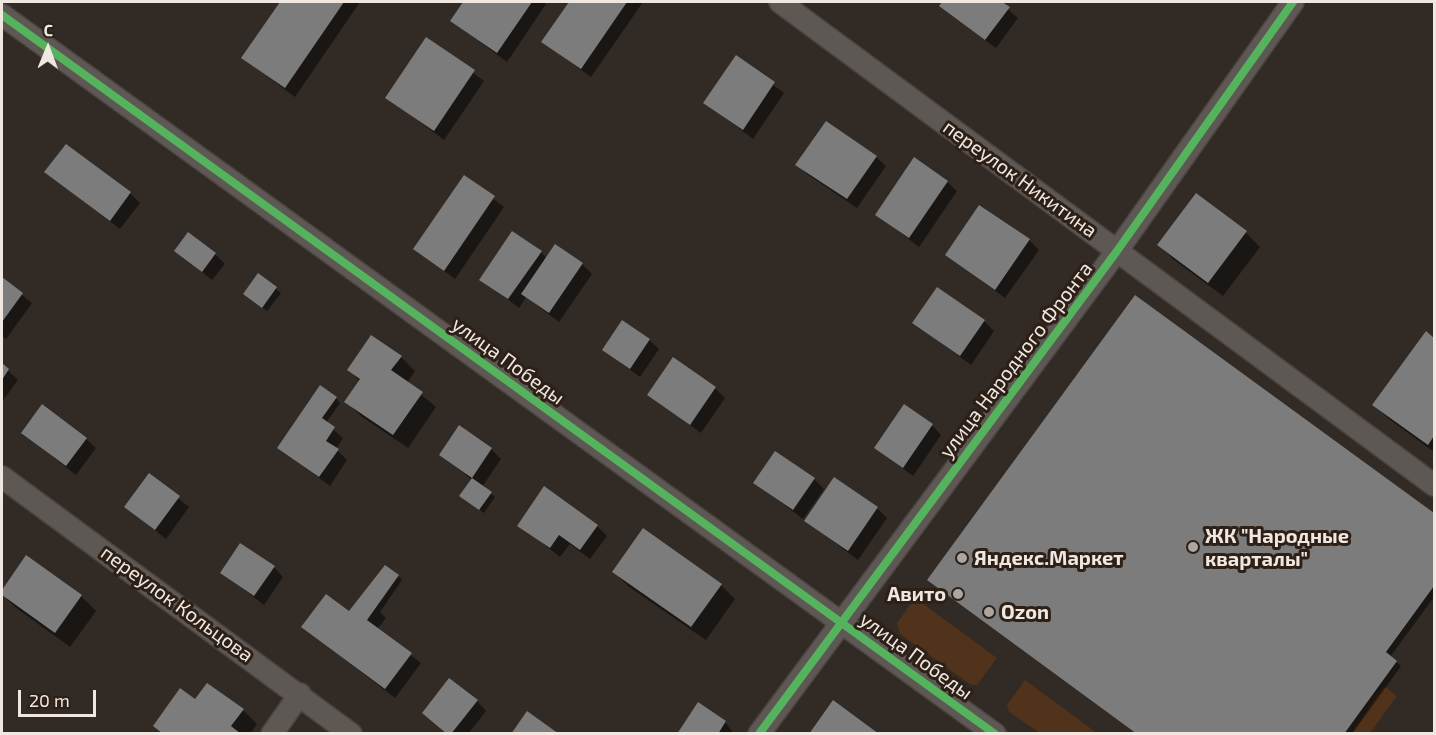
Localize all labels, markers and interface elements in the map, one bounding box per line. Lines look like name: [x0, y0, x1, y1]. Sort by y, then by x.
north arrow: [18, 18, 78, 78]
text: С: [43, 20, 53, 39]
street label: переулок Никитина: [938, 115, 1102, 243]
street label: улица Народного Фронта: [934, 257, 1098, 463]
street label: улица Победы: [447, 312, 569, 410]
place label: ЖК "Народные кварталы": [1205, 524, 1349, 571]
marker: ЖК "Народные кварталы": [1186, 540, 1200, 554]
street label: переулок Кольцова: [96, 541, 258, 667]
place label: Яндекс.Маркет: [974, 546, 1123, 570]
marker: Яндекс.Маркет: [955, 551, 969, 565]
place label: Авито: [887, 582, 946, 606]
marker: Авито: [951, 587, 965, 601]
place label: Ozon: [1001, 600, 1049, 624]
marker: Ozon: [982, 605, 996, 619]
street label: улица Победы: [855, 607, 977, 705]
scale bar: [21, 678, 99, 716]
text: 20 m: [29, 689, 70, 711]

